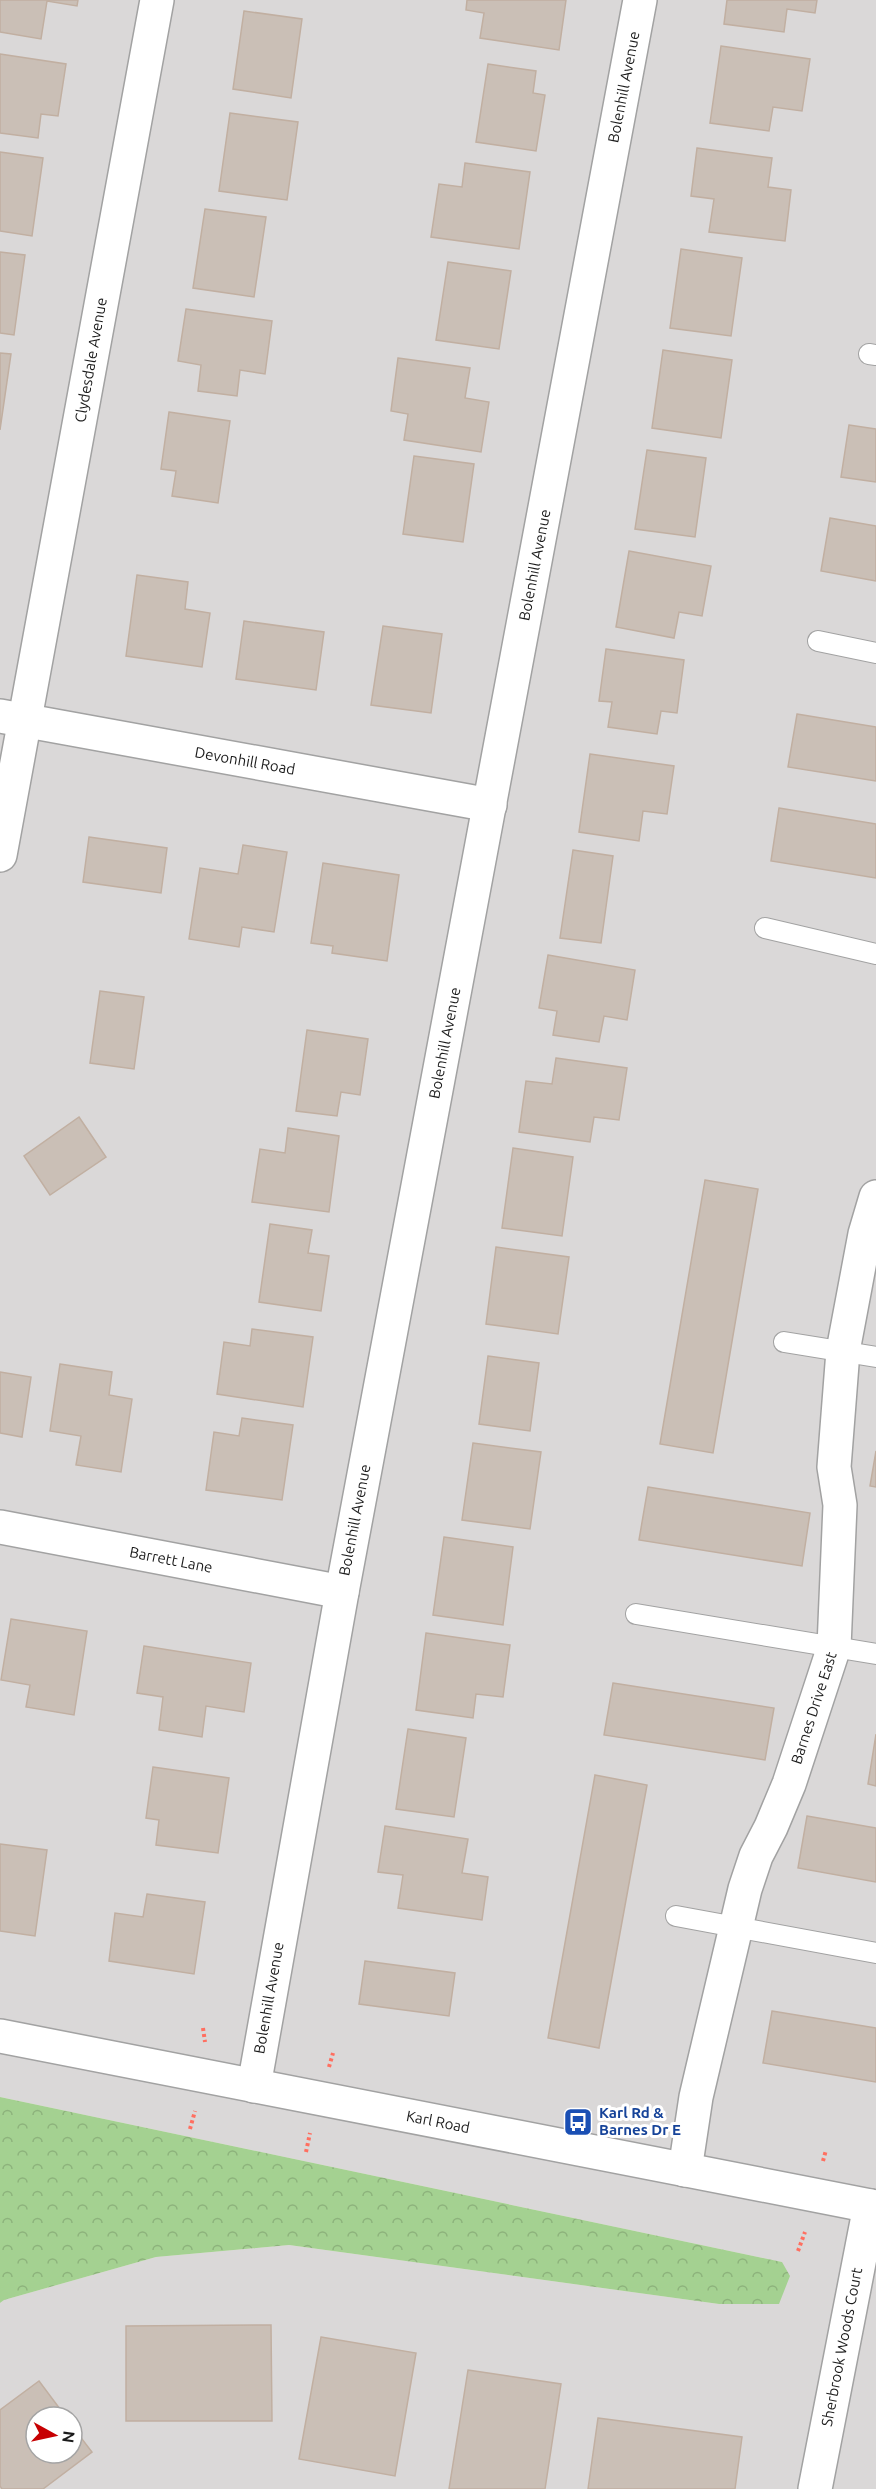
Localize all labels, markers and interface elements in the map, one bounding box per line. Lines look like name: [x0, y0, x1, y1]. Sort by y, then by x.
street label: Bolenhill Avenue: [604, 30, 643, 144]
street label: Clydesdale Avenue: [71, 296, 110, 424]
street label: Bolenhill Avenue: [515, 508, 554, 622]
street label: Devonhill Road: [194, 743, 297, 778]
street label: Bolenhill Avenue: [425, 986, 464, 1100]
street label: Bolenhill Avenue: [335, 1463, 374, 1577]
street label: Barrett Lane: [128, 1543, 214, 1576]
street label: Barnes Drive East: [787, 1649, 840, 1766]
street label: Bolenhill Avenue: [250, 1941, 287, 2055]
place label: Karl Rd & Barnes Dr E: [599, 2104, 681, 2138]
bus stop icon: Karl Rd & Barnes Dr E: [562, 2106, 594, 2138]
street label: Karl Road: [405, 2107, 471, 2136]
street label: Sherbrook Woods Court: [818, 2266, 865, 2428]
north arrow: [24, 2405, 84, 2465]
text: N: [59, 2430, 79, 2444]

